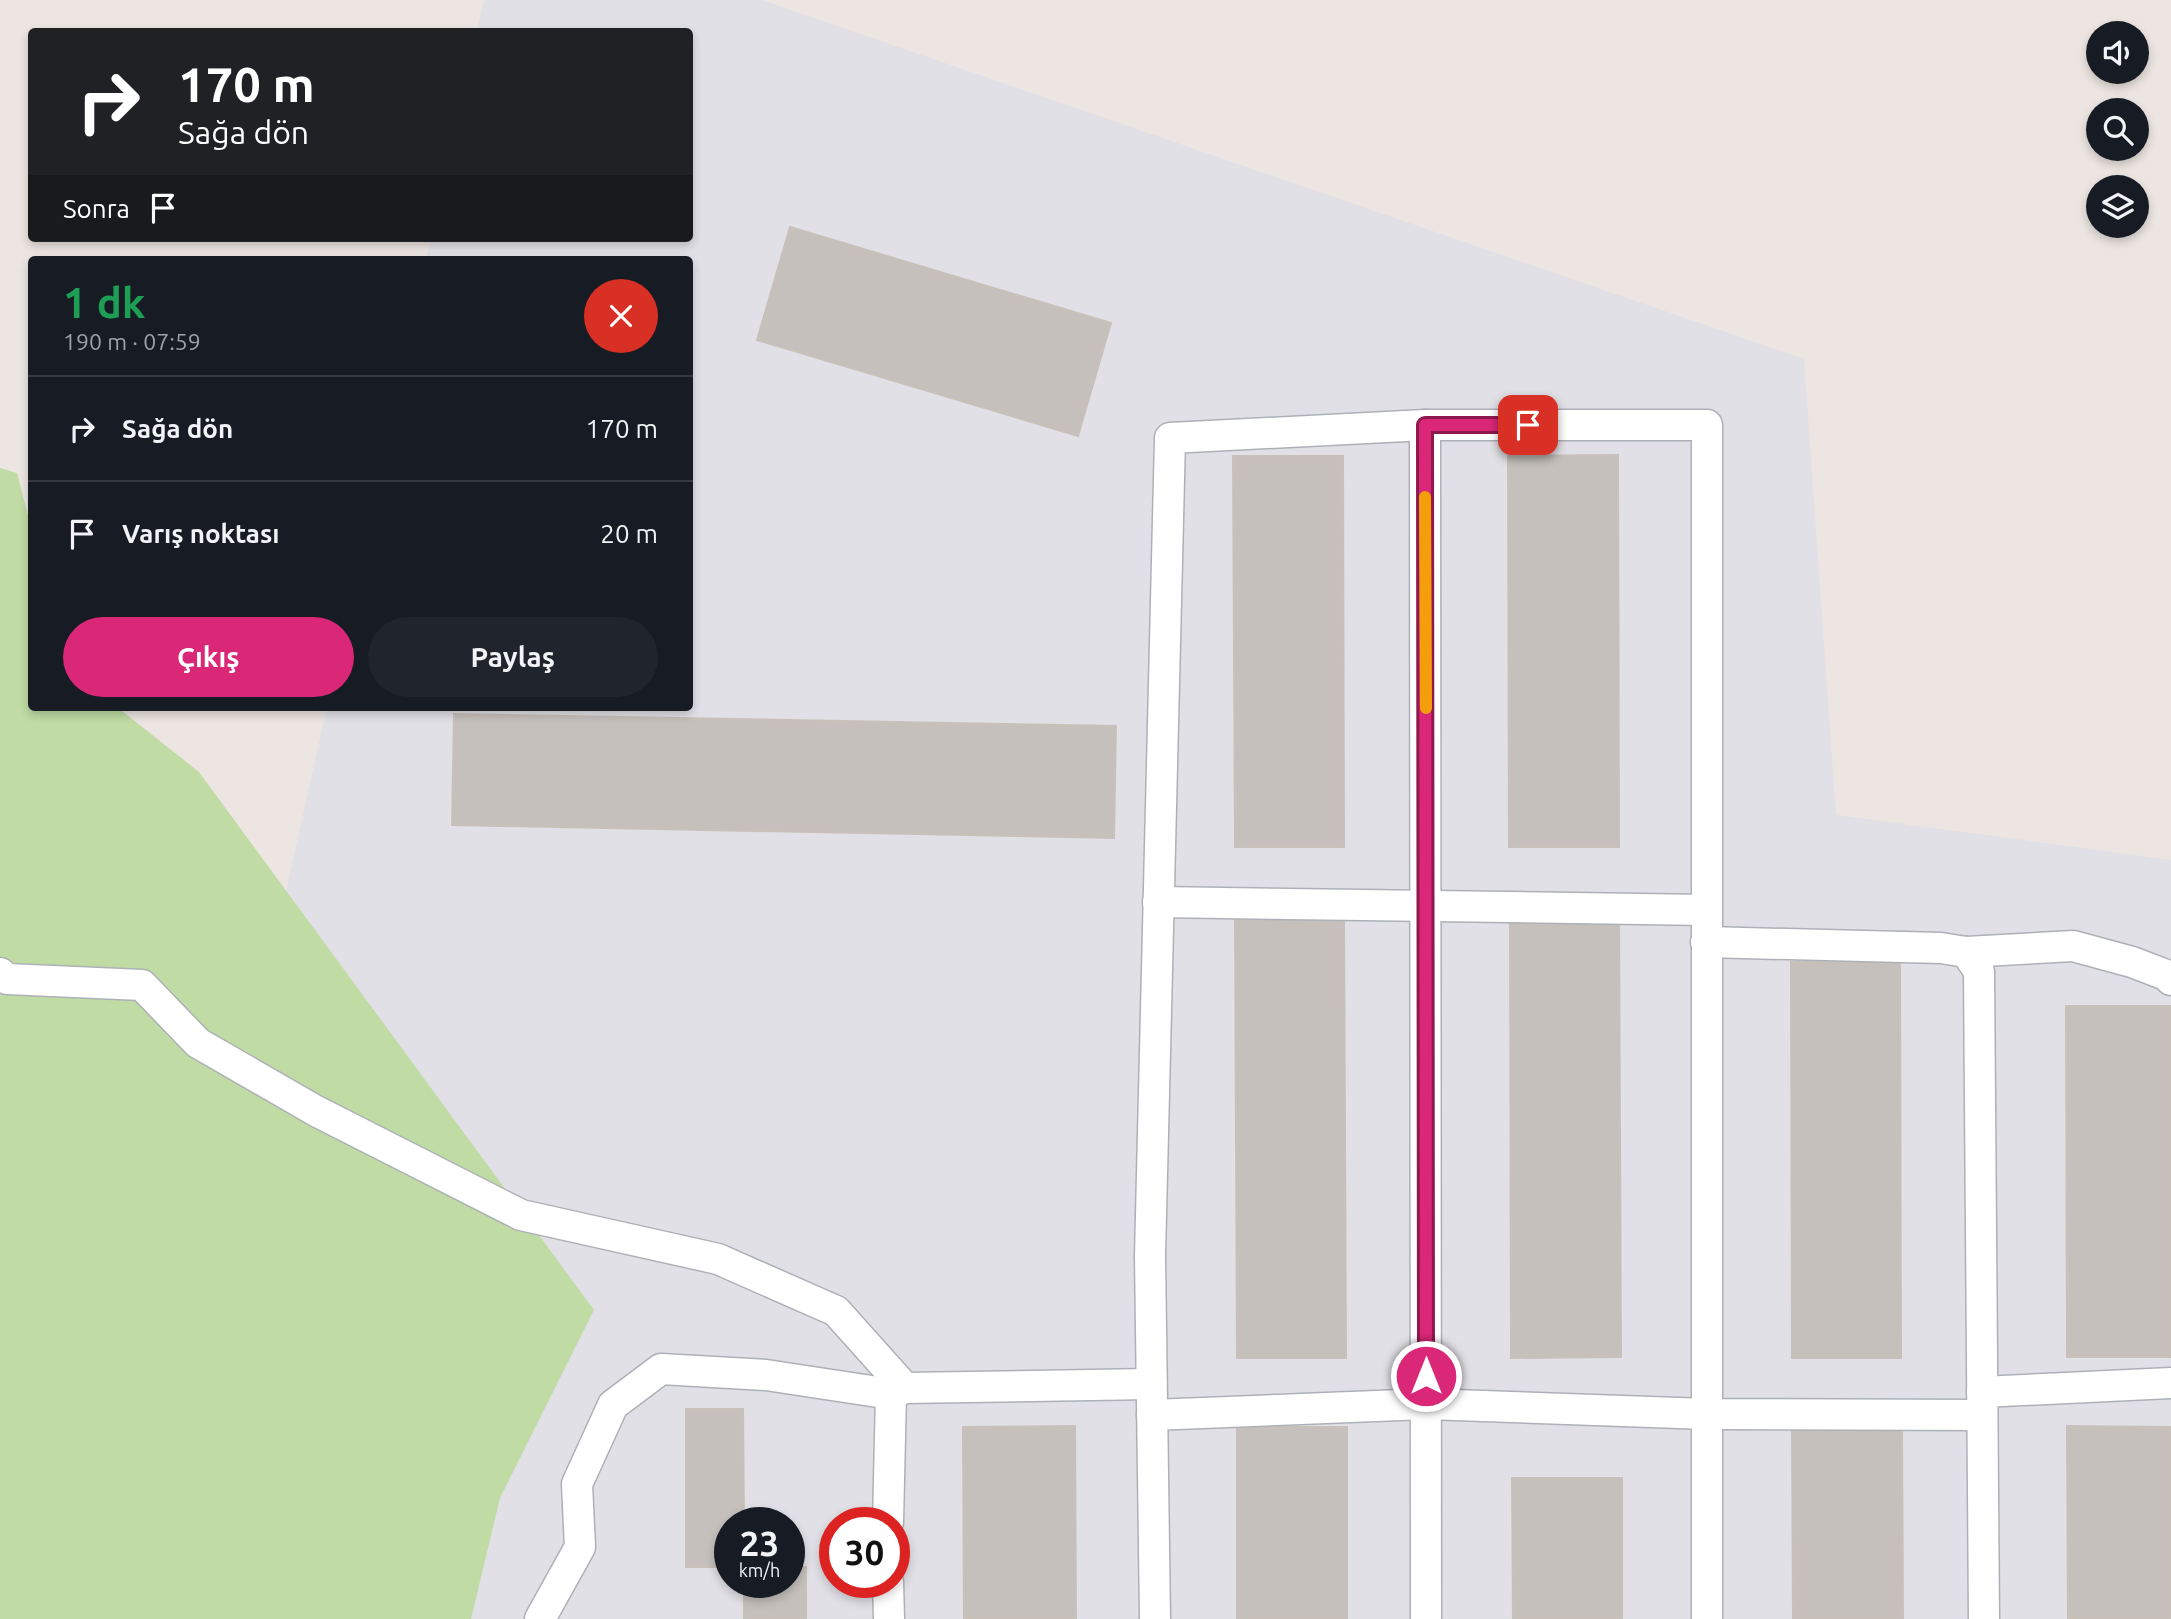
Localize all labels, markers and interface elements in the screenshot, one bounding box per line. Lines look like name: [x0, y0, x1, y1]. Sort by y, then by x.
map controls: [2086, 21, 2149, 238]
button: sound: [2086, 21, 2149, 84]
icon: right: [63, 56, 154, 147]
text: 170 m: [178, 56, 315, 111]
button: search: [2086, 98, 2149, 161]
text: Sağa dön: [178, 114, 309, 150]
button: layers: [2086, 175, 2149, 238]
icon: arrive: [144, 189, 182, 227]
text: Sonra: [63, 194, 130, 223]
text: 1 dk: [63, 279, 145, 326]
button: close: [584, 279, 658, 353]
text: 190 m · 07:59: [63, 329, 201, 354]
pin: [1498, 395, 1558, 455]
icon: arrive: [1509, 406, 1547, 444]
icon: right: [63, 410, 101, 448]
text: Sağa dön: [122, 414, 233, 443]
text: 170 m: [586, 414, 658, 443]
icon: arrive: [63, 515, 101, 553]
text: Varış noktası: [122, 519, 279, 548]
text: 20 m: [600, 519, 658, 548]
button: Çıkış: [63, 617, 354, 697]
button: Paylaş: [368, 617, 658, 697]
position arrow: [1389, 1339, 1463, 1413]
speed limit sign: 30: [819, 1507, 910, 1598]
text: 23: [740, 1523, 779, 1563]
text: km/h: [739, 1560, 780, 1580]

